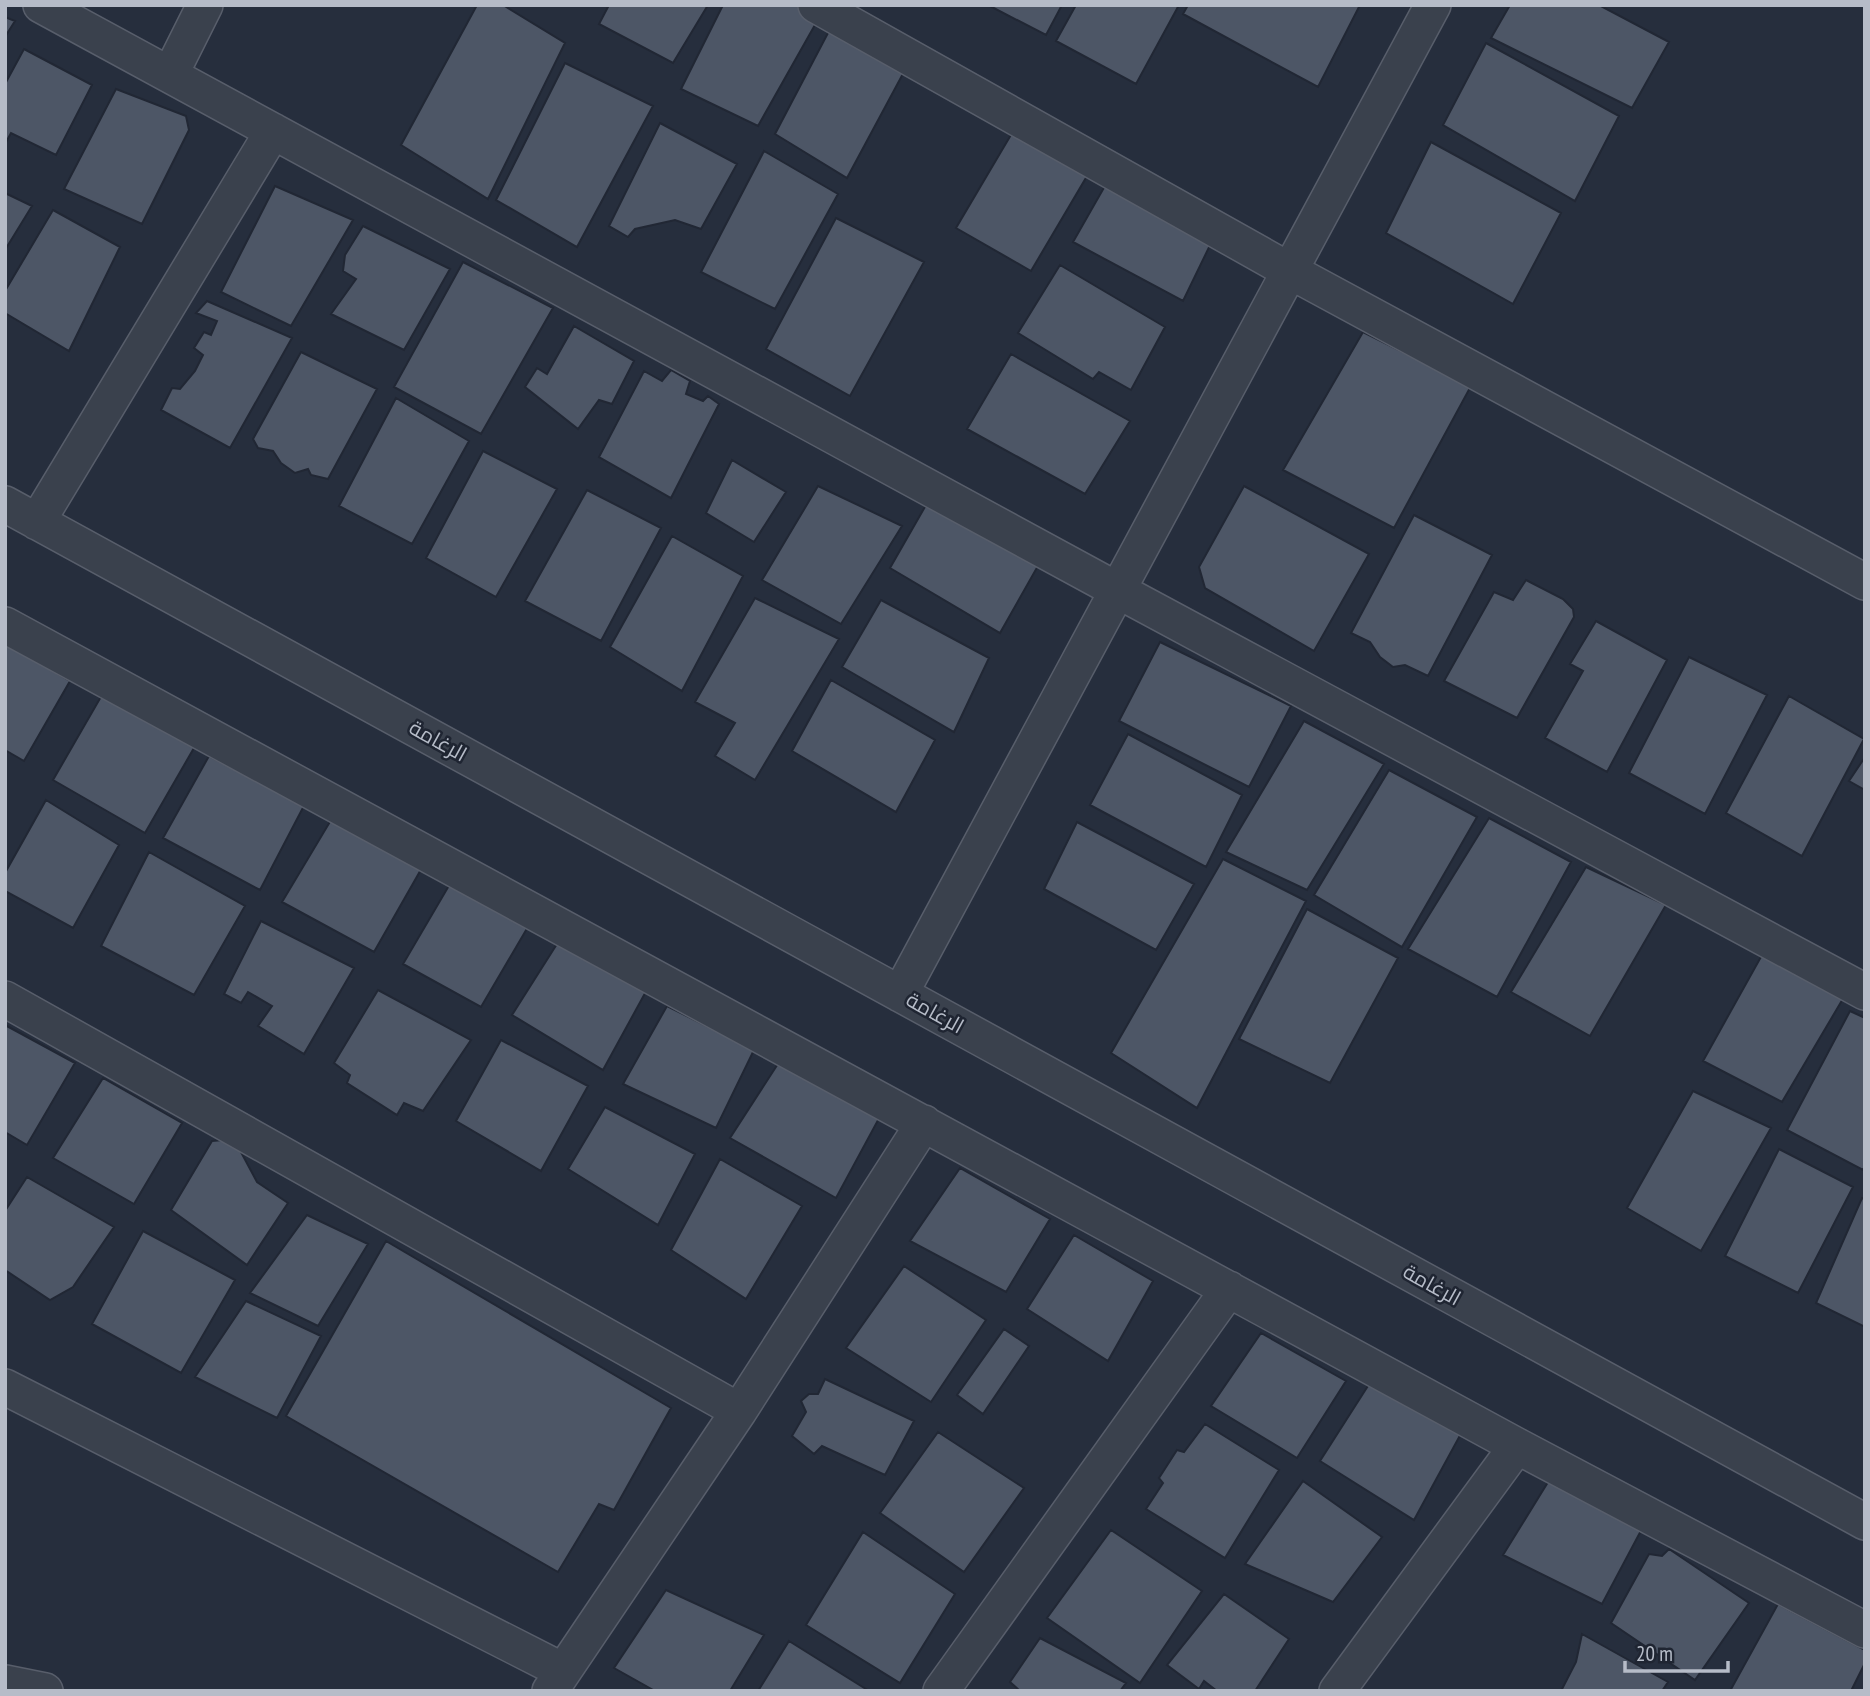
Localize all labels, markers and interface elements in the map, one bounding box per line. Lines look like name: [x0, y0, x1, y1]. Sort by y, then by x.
street label: الرغامة: [405, 714, 472, 767]
street label: الرغامة: [902, 986, 969, 1039]
street label: الرغامة: [1399, 1258, 1466, 1311]
scale bar: [1625, 1630, 1728, 1674]
text: 20 m: [1636, 1640, 1673, 1667]

